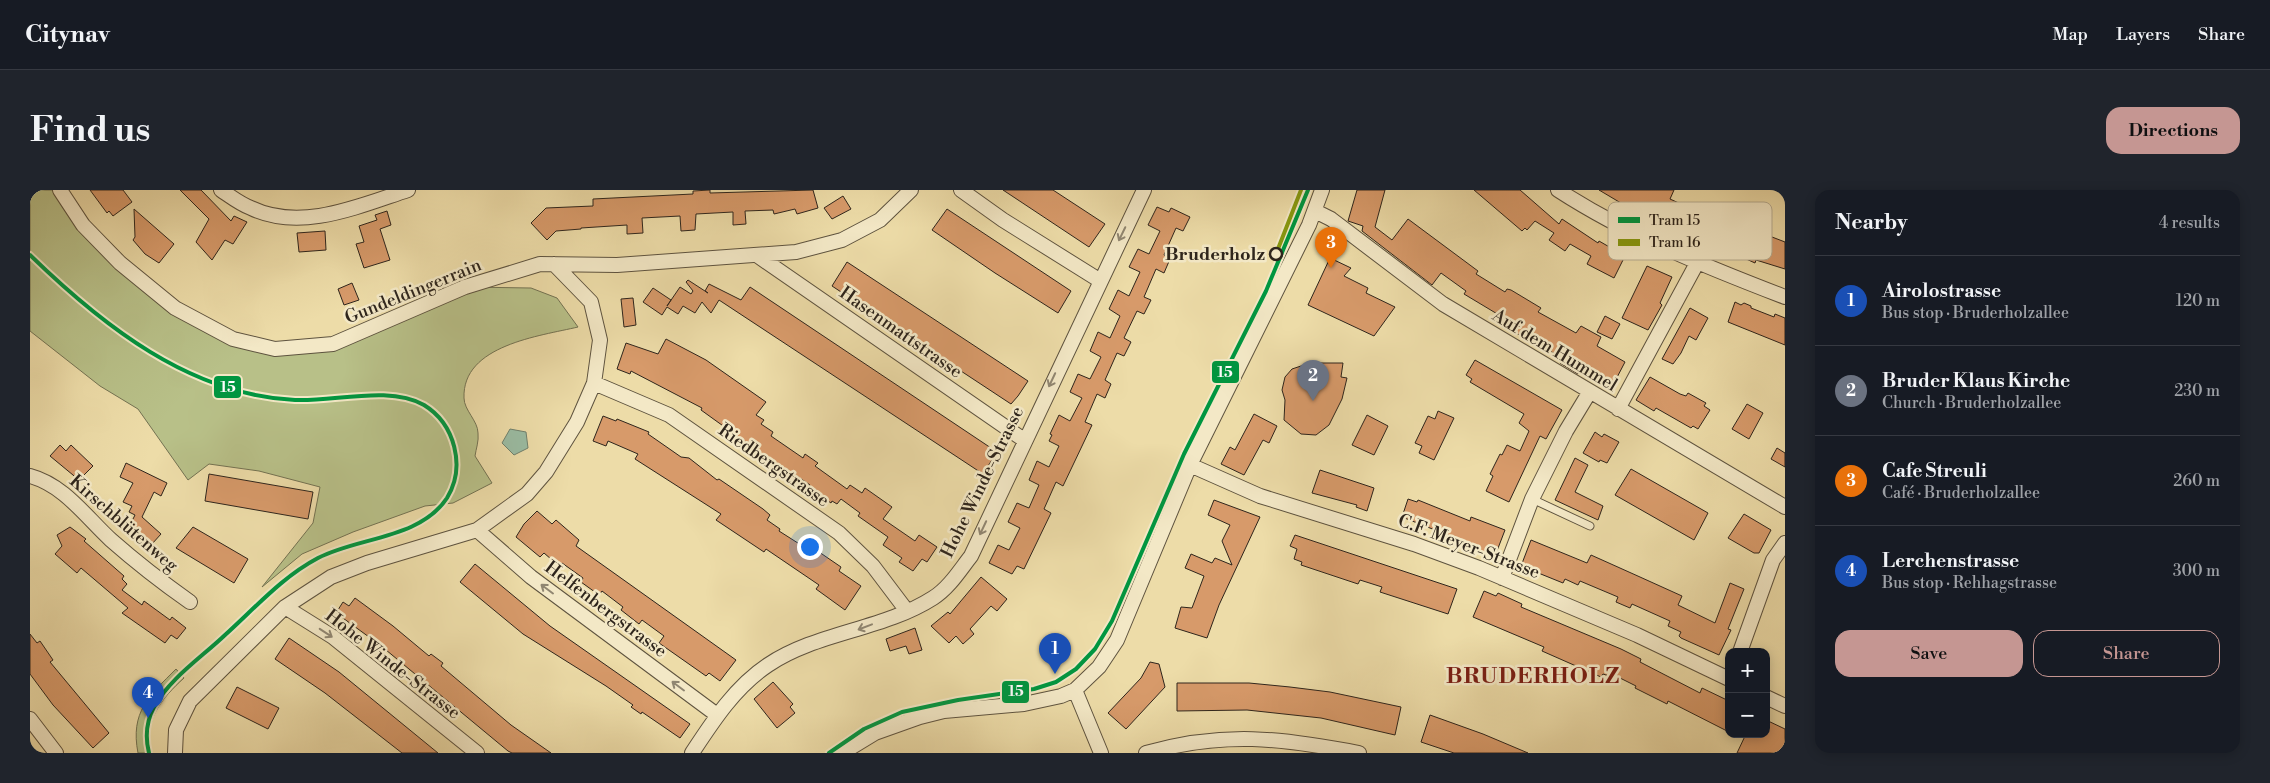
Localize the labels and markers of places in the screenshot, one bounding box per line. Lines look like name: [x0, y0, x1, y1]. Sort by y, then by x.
pin: 3: [1315, 227, 1347, 268]
place label: Bruderholz: [1165, 243, 1265, 266]
marker: Bruderholz: [1269, 247, 1283, 261]
pin: 2: [1297, 360, 1329, 401]
pin: 1: [1039, 633, 1071, 674]
pin: 4: [132, 677, 164, 718]

